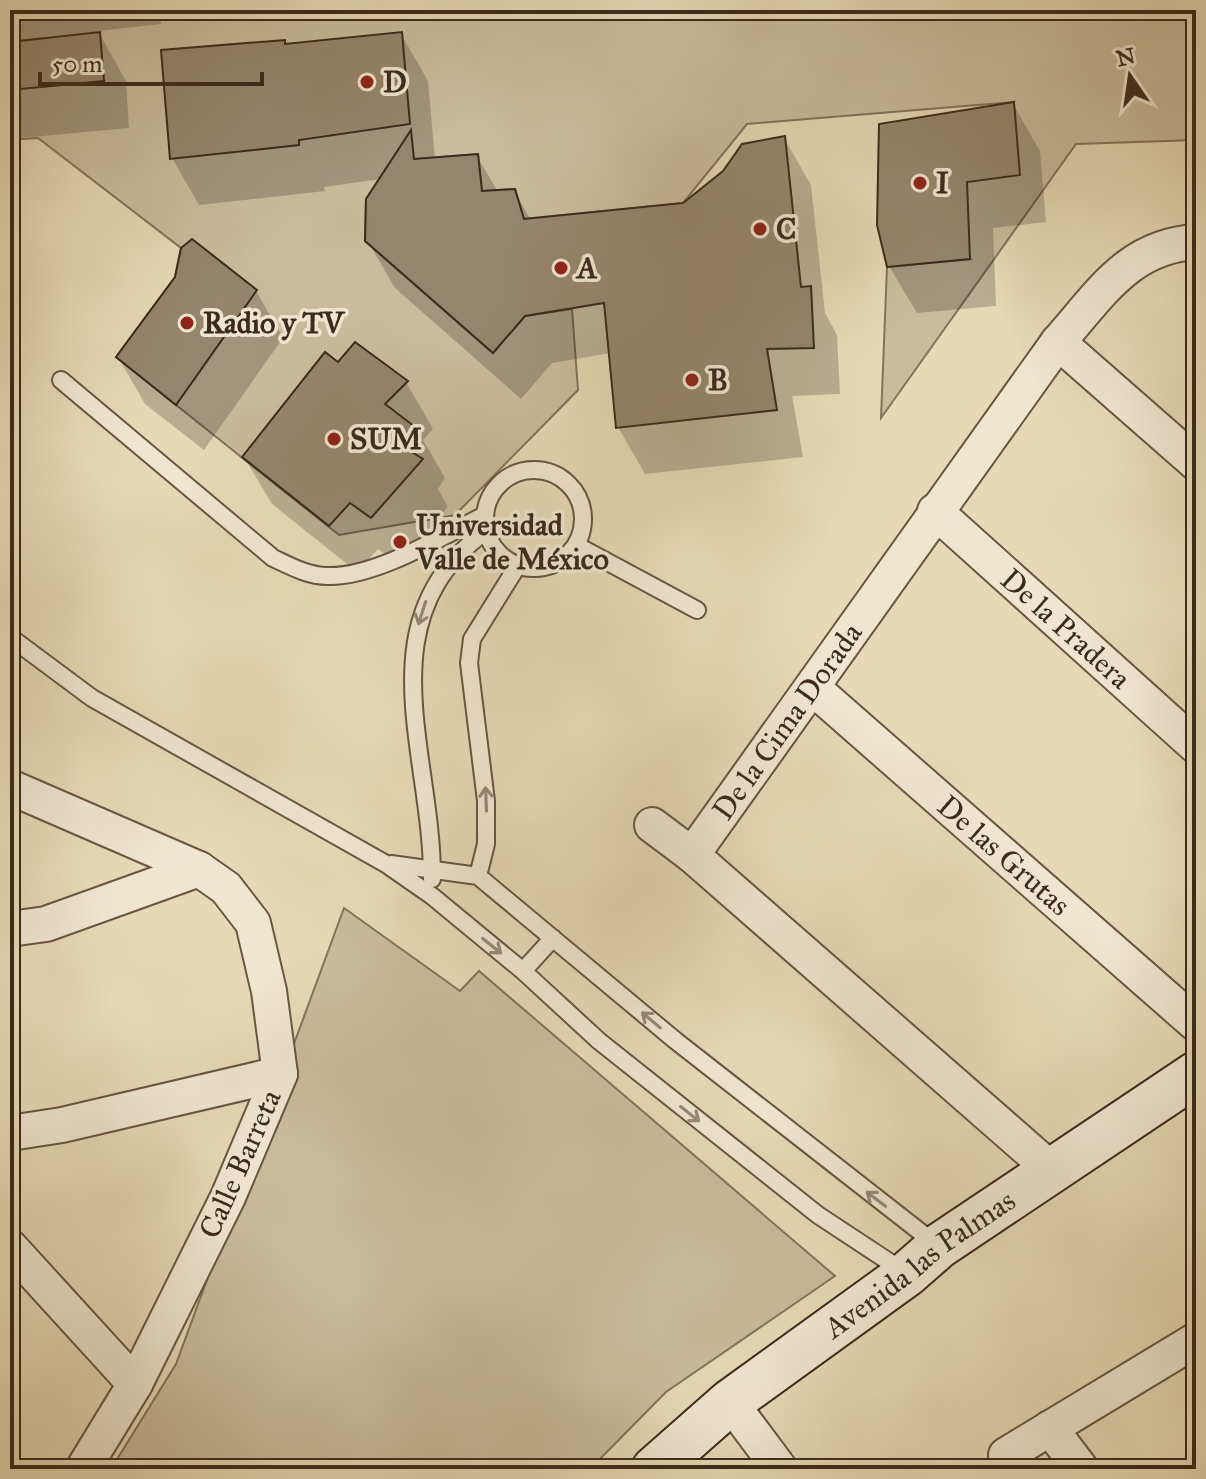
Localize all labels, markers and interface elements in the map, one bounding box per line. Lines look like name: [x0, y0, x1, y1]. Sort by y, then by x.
scale bar: [40, 36, 262, 86]
north arrow: [1090, 36, 1170, 116]
text: N: [1113, 42, 1138, 72]
text: 50 m: [52, 49, 102, 79]
place label: D: [383, 64, 407, 100]
marker: D: [358, 73, 376, 91]
place label: I: [936, 165, 949, 201]
marker: I: [911, 174, 929, 192]
place label: C: [776, 211, 796, 247]
marker: C: [751, 220, 769, 238]
place label: A: [575, 250, 598, 286]
marker: A: [552, 259, 570, 277]
place label: Radio y TV: [203, 305, 346, 341]
marker: Radio y TV: [178, 314, 196, 332]
place label: B: [708, 362, 728, 398]
marker: B: [683, 371, 701, 389]
place label: SUM: [350, 421, 422, 457]
marker: SUM: [325, 430, 343, 448]
place label: Universidad Valle de México: [415, 507, 609, 577]
marker: Universidad Valle de México: [391, 533, 409, 551]
street label: De la Pradera: [993, 561, 1138, 697]
one-way arrow: [414, 600, 429, 625]
street label: De la Cima Dorada: [705, 616, 870, 827]
one-way arrow: [478, 786, 493, 813]
street label: De las Grutas: [930, 788, 1078, 923]
one-way arrow: [481, 937, 502, 955]
one-way arrow: [641, 1011, 662, 1029]
street label: Calle Barreta: [191, 1084, 289, 1244]
one-way arrow: [679, 1105, 700, 1122]
street label: Avenida las Palmas: [815, 1182, 1022, 1347]
one-way arrow: [866, 1190, 888, 1207]

